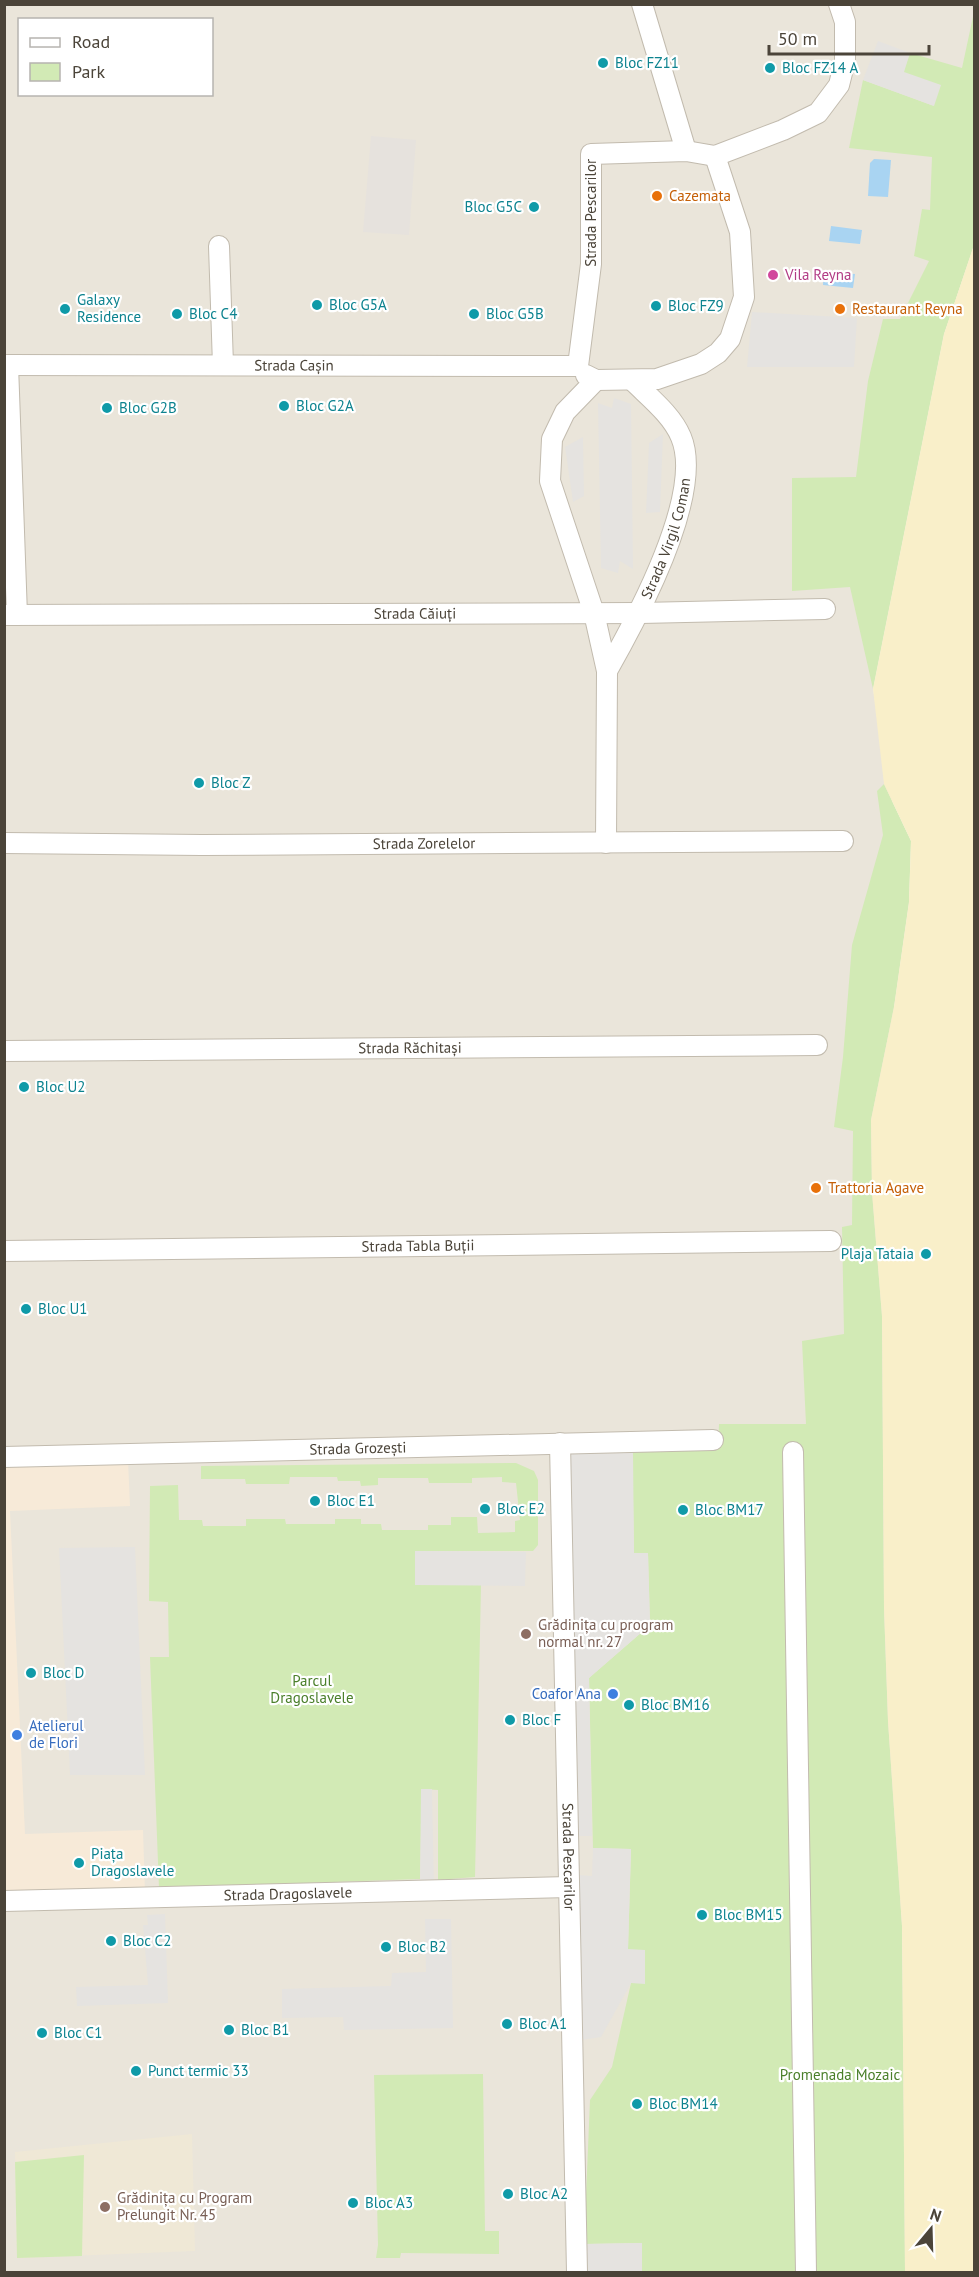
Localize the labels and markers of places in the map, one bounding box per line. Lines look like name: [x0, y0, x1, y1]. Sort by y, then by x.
place label: Bloc FZ11: [615, 53, 679, 72]
marker: Bloc FZ11: [596, 56, 610, 70]
place label: Bloc FZ14 A: [782, 58, 858, 77]
marker: Bloc FZ14 A: [763, 61, 777, 75]
place label: Cazemata: [669, 186, 731, 205]
marker: Cazemata: [650, 189, 664, 203]
place label: Bloc G5C: [464, 197, 522, 216]
marker: Bloc G5C: [527, 200, 541, 214]
place label: Vila Reyna: [784, 265, 852, 284]
marker: Vila Reyna: [766, 268, 780, 282]
place label: Galaxy Residence: [77, 290, 141, 326]
place label: Bloc G5A: [329, 295, 387, 314]
place label: Bloc FZ9: [668, 296, 724, 315]
marker: Bloc G5A: [310, 298, 324, 312]
marker: Bloc FZ9: [649, 299, 663, 313]
place label: Restaurant Reyna: [852, 299, 963, 318]
marker: Galaxy Residence: [58, 302, 72, 316]
marker: Restaurant Reyna: [833, 302, 847, 316]
place label: Bloc C4: [189, 304, 237, 323]
place label: Bloc G5B: [486, 304, 544, 323]
marker: Bloc C4: [170, 307, 184, 321]
marker: Bloc G5B: [467, 307, 481, 321]
place label: Bloc G2A: [296, 396, 354, 415]
place label: Bloc G2B: [119, 398, 177, 417]
marker: Bloc G2A: [277, 399, 291, 413]
marker: Bloc G2B: [100, 401, 114, 415]
place label: Bloc Z: [211, 773, 250, 792]
marker: Bloc Z: [192, 776, 206, 790]
place label: Bloc U2: [36, 1077, 86, 1096]
marker: Bloc U2: [17, 1080, 31, 1094]
place label: Trattoria Agave: [828, 1178, 924, 1197]
marker: Trattoria Agave: [809, 1181, 823, 1195]
place label: Plaja Tataia: [841, 1244, 914, 1263]
marker: Plaja Tataia: [919, 1247, 933, 1261]
place label: Bloc U1: [38, 1299, 88, 1318]
marker: Bloc U1: [19, 1302, 33, 1316]
place label: Bloc E1: [327, 1491, 375, 1510]
marker: Bloc E1: [308, 1494, 322, 1508]
place label: Bloc E2: [497, 1499, 545, 1518]
place label: Bloc BM17: [695, 1500, 764, 1519]
marker: Bloc E2: [478, 1502, 492, 1516]
marker: Bloc BM17: [676, 1503, 690, 1517]
place label: Grădinița cu program normal nr. 27: [538, 1615, 673, 1651]
marker: Grădinița cu program normal nr. 27: [519, 1627, 533, 1641]
place label: Bloc D: [43, 1663, 84, 1682]
marker: Bloc D: [24, 1666, 38, 1680]
place label: Coafor Ana: [532, 1684, 601, 1703]
marker: Coafor Ana: [606, 1687, 620, 1701]
place label: Bloc BM16: [641, 1695, 710, 1714]
marker: Bloc BM16: [622, 1698, 636, 1712]
place label: Bloc F: [522, 1710, 561, 1729]
marker: Bloc F: [503, 1713, 517, 1727]
place label: Atelierul de Flori: [29, 1716, 84, 1752]
marker: Atelierul de Flori: [10, 1728, 24, 1742]
place label: Piața Dragoslavele: [91, 1844, 174, 1880]
marker: Piața Dragoslavele: [72, 1856, 86, 1870]
place label: Bloc BM15: [714, 1905, 783, 1924]
marker: Bloc BM15: [695, 1908, 709, 1922]
place label: Bloc C2: [123, 1931, 171, 1950]
marker: Bloc C2: [104, 1934, 118, 1948]
place label: Bloc B2: [398, 1937, 447, 1956]
marker: Bloc B2: [379, 1940, 393, 1954]
place label: Bloc A1: [519, 2014, 567, 2033]
marker: Bloc A1: [500, 2017, 514, 2031]
place label: Bloc B1: [241, 2020, 290, 2039]
place label: Bloc C1: [54, 2023, 102, 2042]
marker: Bloc B1: [222, 2023, 236, 2037]
marker: Bloc C1: [35, 2026, 49, 2040]
place label: Punct termic 33: [148, 2061, 249, 2080]
marker: Punct termic 33: [129, 2064, 143, 2078]
place label: Bloc BM14: [649, 2094, 718, 2113]
marker: Bloc BM14: [630, 2097, 644, 2111]
place label: Bloc A2: [520, 2184, 568, 2203]
marker: Bloc A2: [501, 2187, 515, 2201]
place label: Grădinița cu Program Prelungit Nr. 45: [117, 2188, 252, 2224]
place label: Bloc A3: [365, 2193, 413, 2212]
marker: Bloc A3: [346, 2196, 360, 2210]
marker: Grădinița cu Program Prelungit Nr. 45: [98, 2200, 112, 2214]

